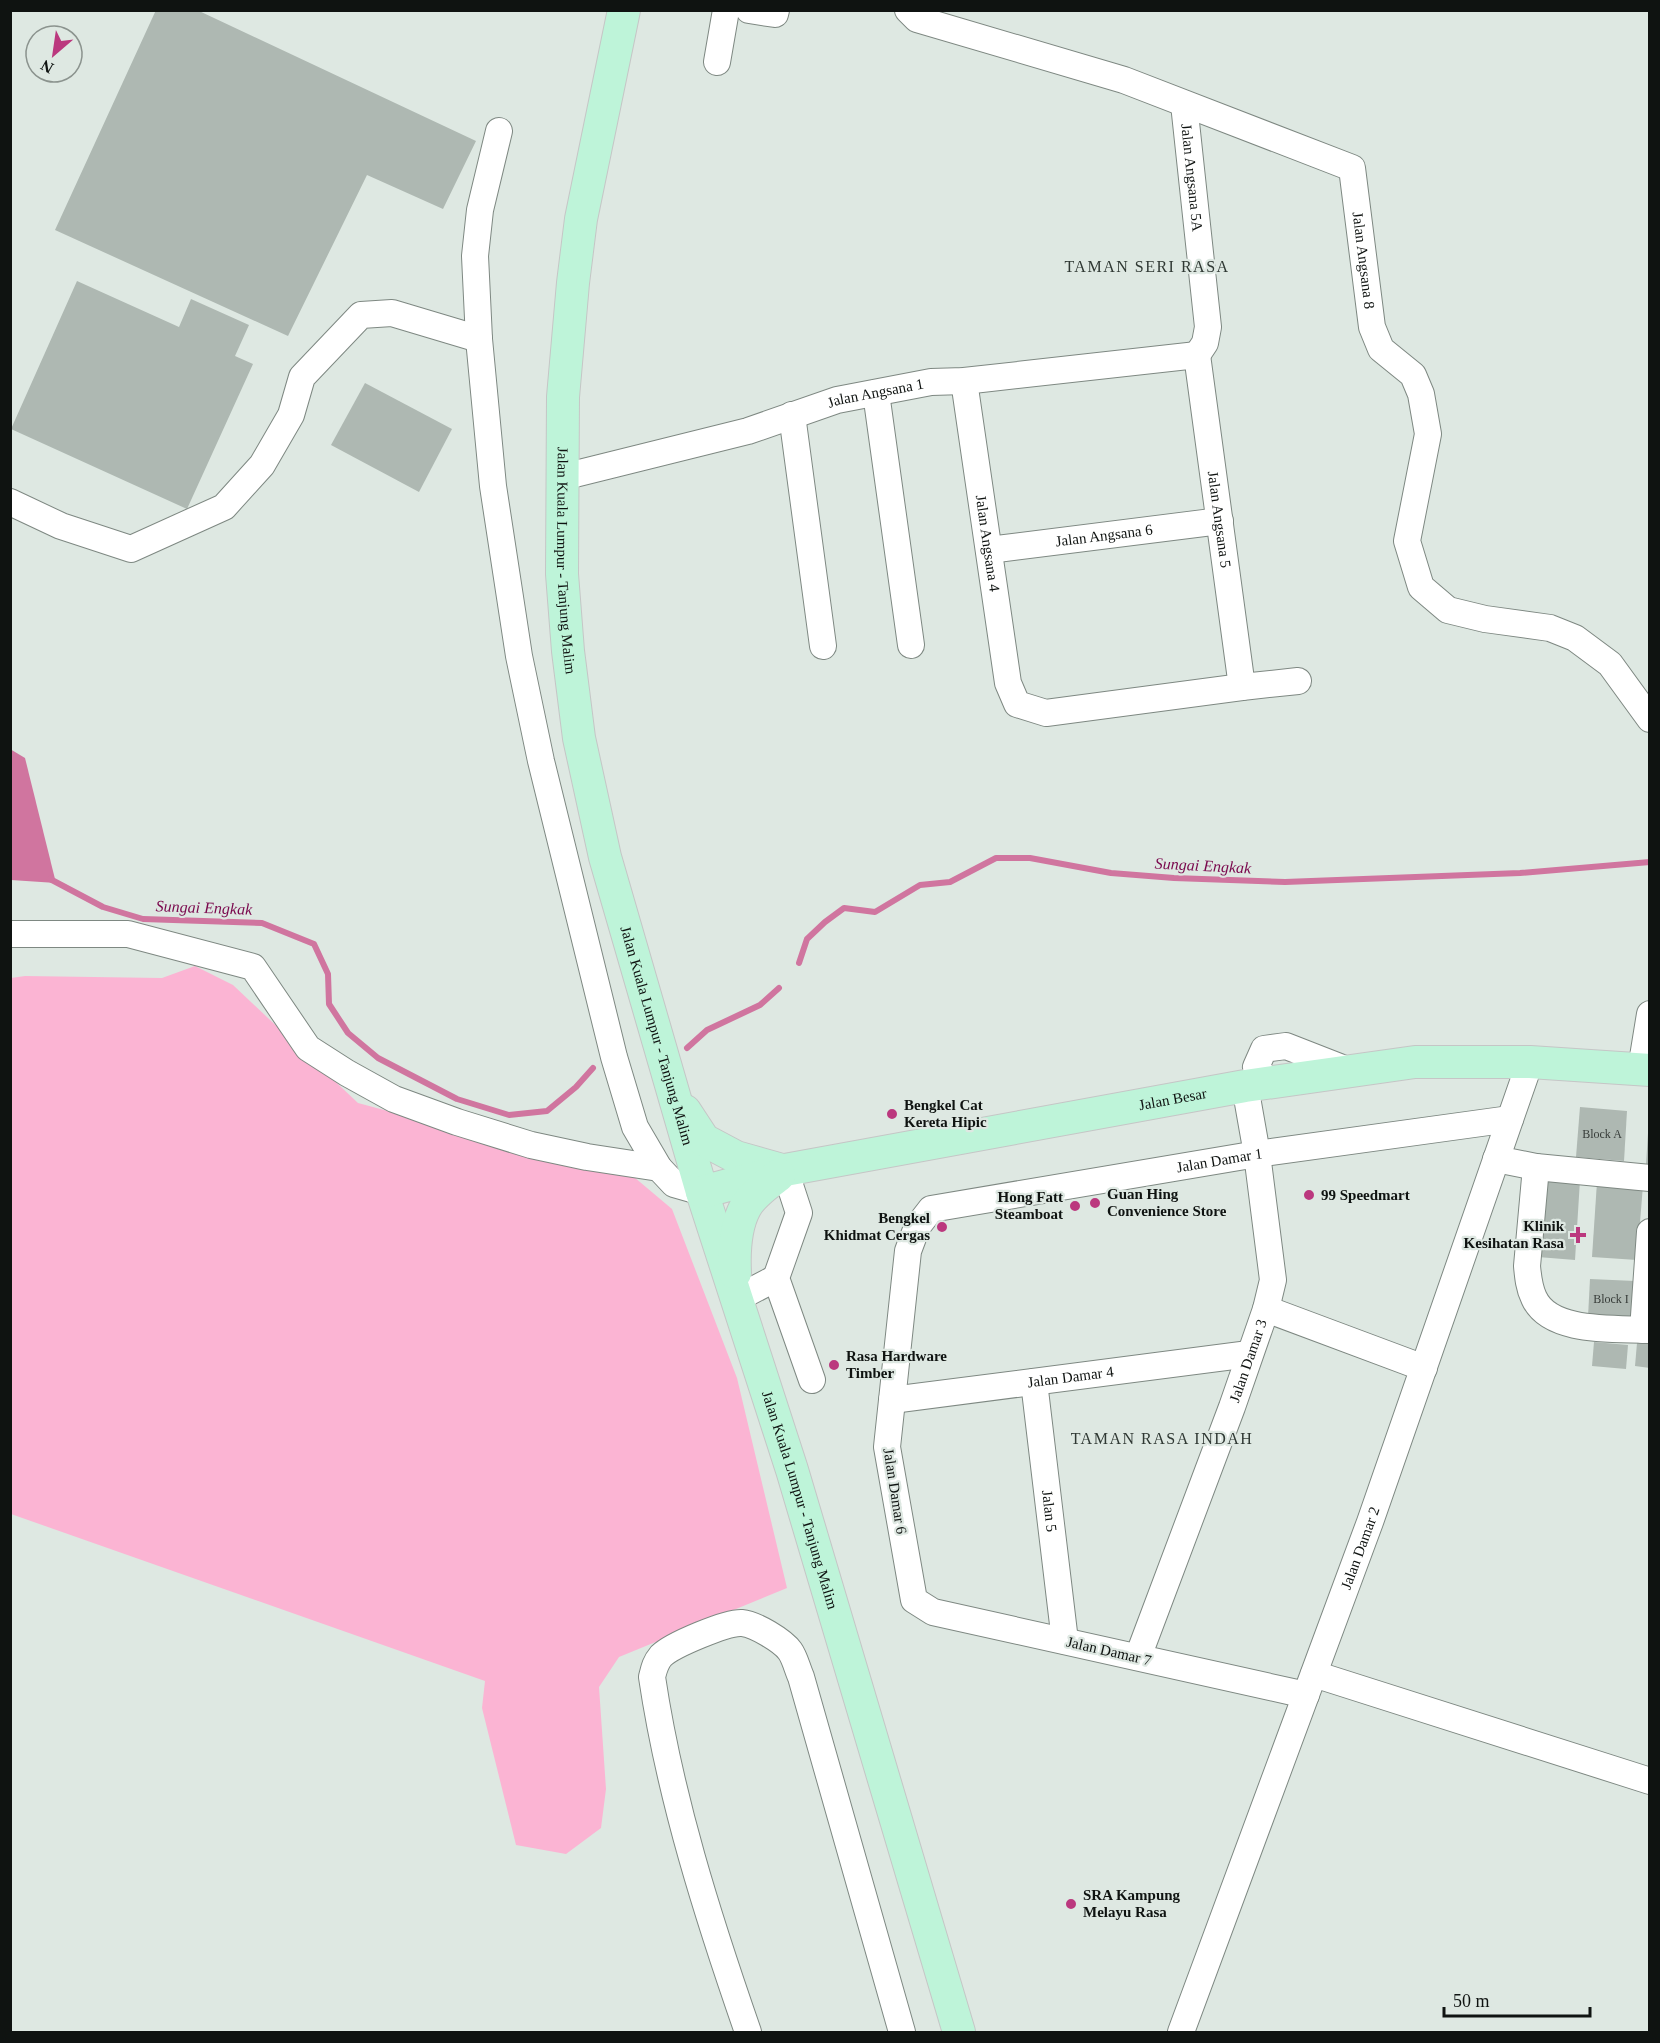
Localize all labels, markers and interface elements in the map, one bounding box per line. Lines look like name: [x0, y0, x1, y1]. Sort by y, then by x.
north arrow: [24, 24, 84, 84]
text: N: [37, 56, 56, 77]
street label: Jalan Angsana 5A: [1178, 123, 1206, 232]
street label: Jalan Angsana 8: [1350, 211, 1378, 310]
district label: TAMAN SERI RASA: [1064, 258, 1230, 275]
street label: Jalan Angsana 1: [825, 376, 925, 411]
street label: Jalan Kuala Lumpur - Tanjung Malim: [554, 447, 579, 675]
street label: Jalan Angsana 5: [1205, 470, 1234, 569]
street label: Jalan Angsana 4: [973, 494, 1003, 593]
street label: Jalan Angsana 6: [1055, 521, 1154, 550]
water label: Sungai Engkak: [1154, 854, 1252, 878]
water label: Sungai Engkak: [155, 897, 253, 919]
street label: Jalan Kuala Lumpur - Tanjung Malim: [617, 924, 696, 1147]
street label: Jalan Besar: [1137, 1085, 1208, 1113]
place label: Bengkel Cat Kereta Hipic: [904, 1097, 987, 1130]
marker: Bengkel Cat Kereta Hipic: [885, 1107, 899, 1121]
house number: Block A: [1582, 1127, 1622, 1141]
street label: Jalan Damar 1: [1175, 1145, 1263, 1175]
place label: Guan Hing Convenience Store: [1107, 1186, 1227, 1219]
place label: 99 Speedmart: [1321, 1187, 1410, 1203]
marker: 99 Speedmart: [1302, 1188, 1316, 1202]
place label: Hong Fatt Steamboat: [995, 1189, 1063, 1222]
marker: Guan Hing Convenience Store: [1088, 1196, 1102, 1210]
marker: Hong Fatt Steamboat: [1068, 1199, 1082, 1213]
place label: Bengkel Khidmat Cergas: [824, 1210, 930, 1243]
place label: Klinik Kesihatan Rasa: [1464, 1218, 1565, 1251]
marker: Bengkel Khidmat Cergas: [935, 1220, 949, 1234]
marker: Klinik Kesihatan Rasa: [1569, 1226, 1587, 1244]
house number: Block I: [1593, 1292, 1629, 1306]
street label: Jalan Damar 3: [1226, 1317, 1270, 1404]
place label: Rasa Hardware Timber: [846, 1348, 947, 1381]
marker: Rasa Hardware Timber: [827, 1358, 841, 1372]
street label: Jalan Damar 4: [1026, 1363, 1115, 1390]
street label: Jalan Kuala Lumpur - Tanjung Malim: [759, 1389, 841, 1611]
district label: TAMAN RASA INDAH: [1071, 1430, 1253, 1447]
street label: Jalan Damar 6: [880, 1447, 910, 1536]
street label: Jalan 5: [1039, 1489, 1060, 1533]
street label: Jalan Damar 2: [1338, 1505, 1383, 1592]
street label: Jalan Damar 7: [1065, 1633, 1153, 1669]
place label: SRA Kampung Melayu Rasa: [1083, 1887, 1181, 1920]
marker: SRA Kampung Melayu Rasa: [1064, 1897, 1078, 1911]
scale bar: [1444, 1980, 1590, 2018]
text: 50 m: [1453, 1991, 1490, 2011]

